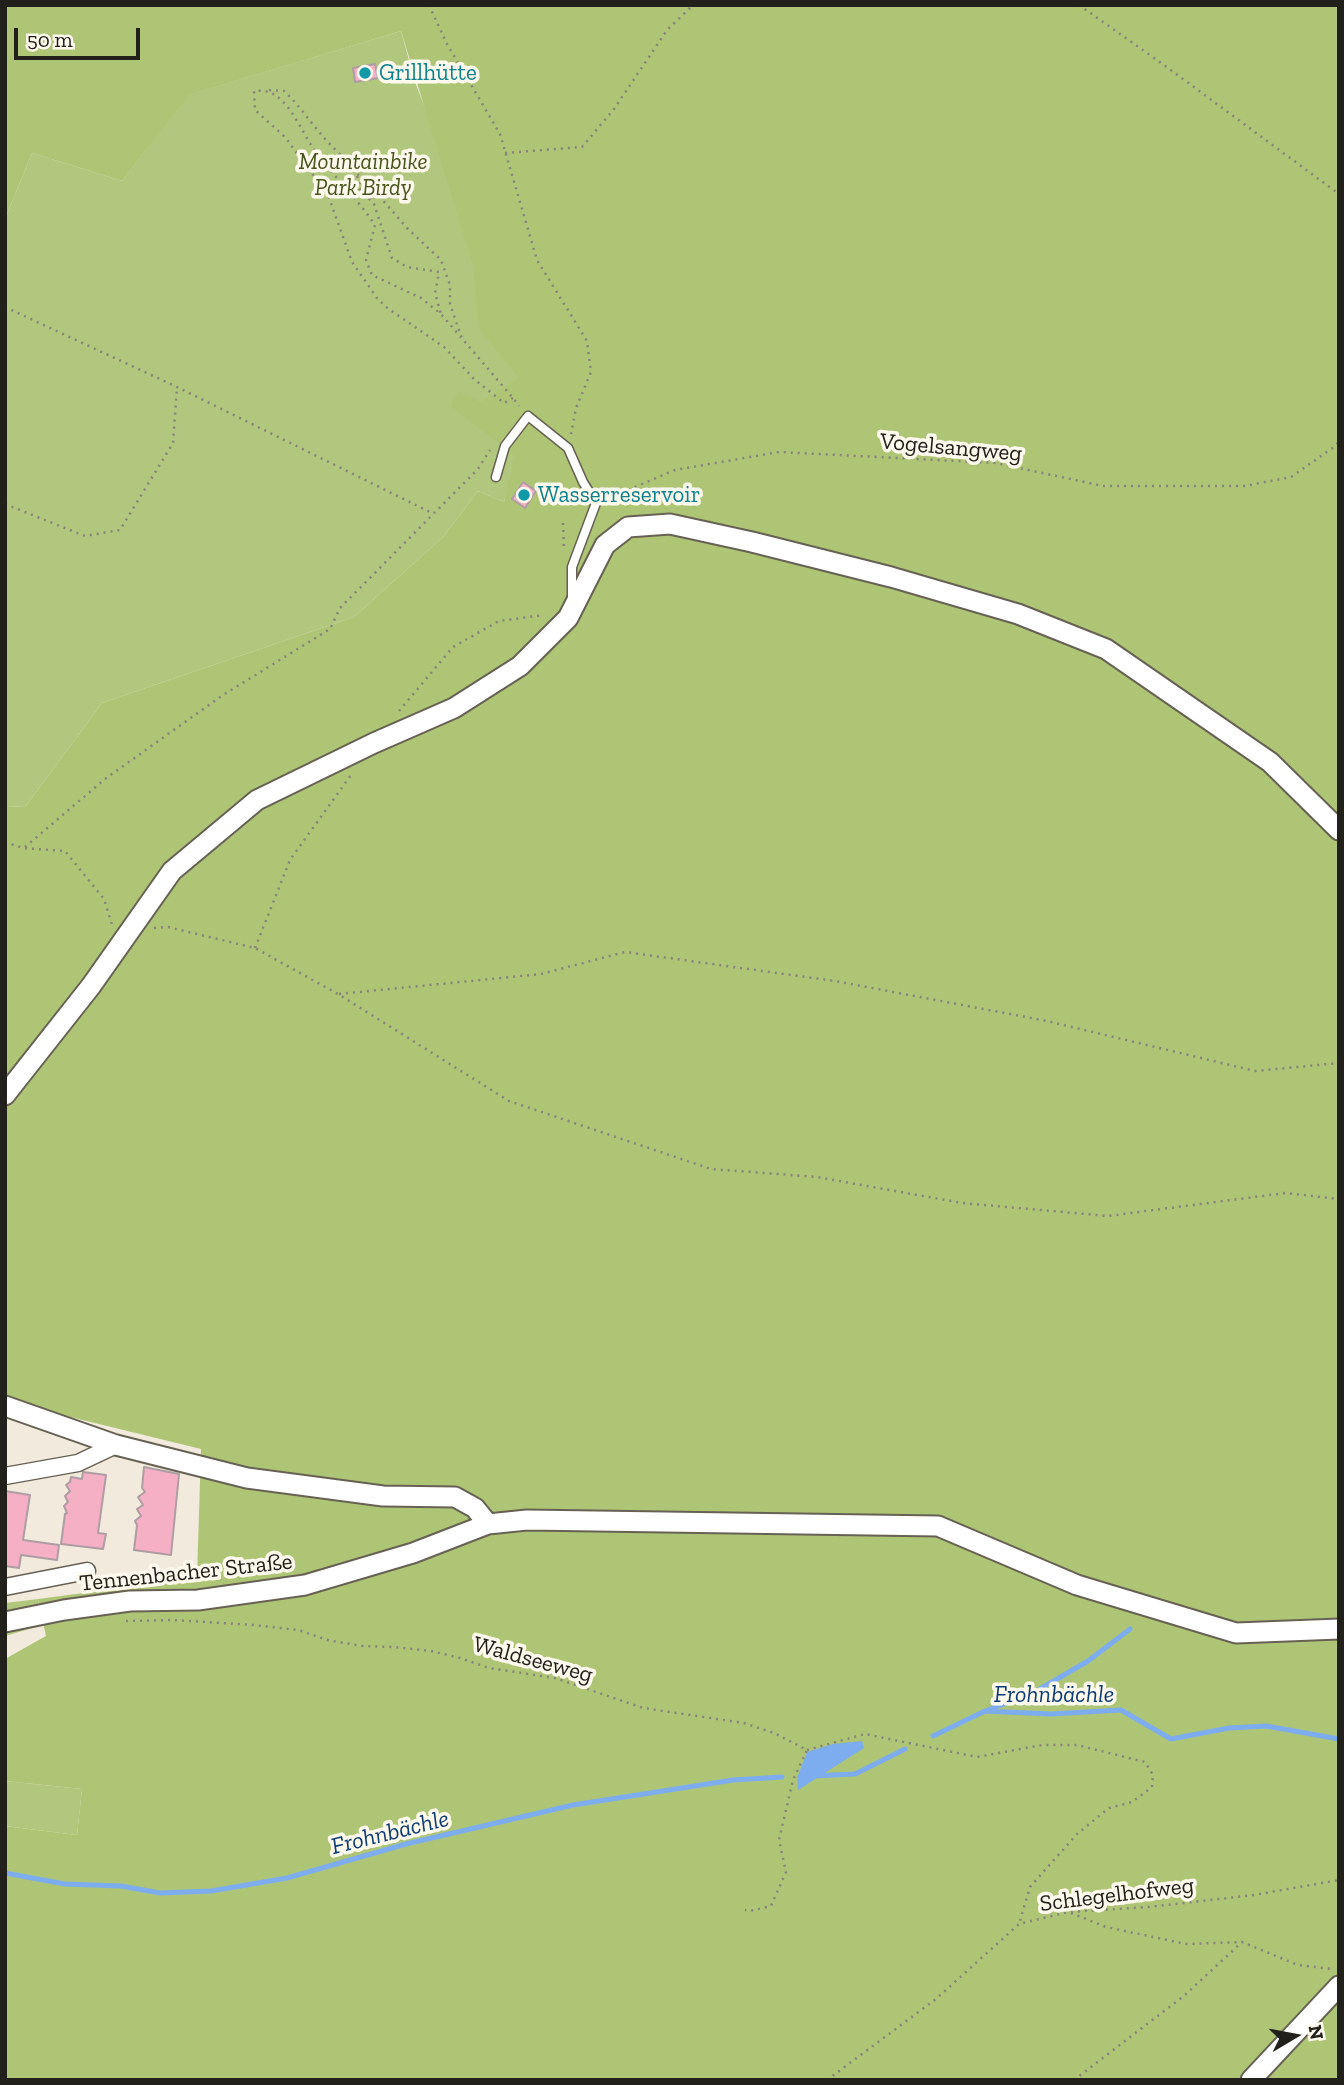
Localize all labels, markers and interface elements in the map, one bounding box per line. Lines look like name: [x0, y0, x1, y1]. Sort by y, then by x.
scale bar: [18, 14, 144, 58]
text: 50 m: [27, 27, 73, 52]
place label: Grillhütte: [379, 59, 477, 87]
marker: Grillhütte: [357, 65, 373, 81]
park label: Mountainbike Park Birdy: [298, 148, 428, 202]
street label: Vogelsangweg: [879, 428, 1023, 468]
place label: Wasserreservoir: [538, 481, 700, 509]
marker: Wasserreservoir: [516, 487, 532, 503]
street label: Tennenbacher Straße: [78, 1548, 294, 1598]
street label: Waldseeweg: [470, 1631, 596, 1689]
water label: Frohnbächle: [994, 1681, 1114, 1709]
water label: Frohnbächle: [328, 1804, 452, 1862]
street label: Schlegelhofweg: [1038, 1872, 1196, 1918]
north arrow: [1260, 2001, 1330, 2071]
text: N: [1304, 2023, 1329, 2041]

